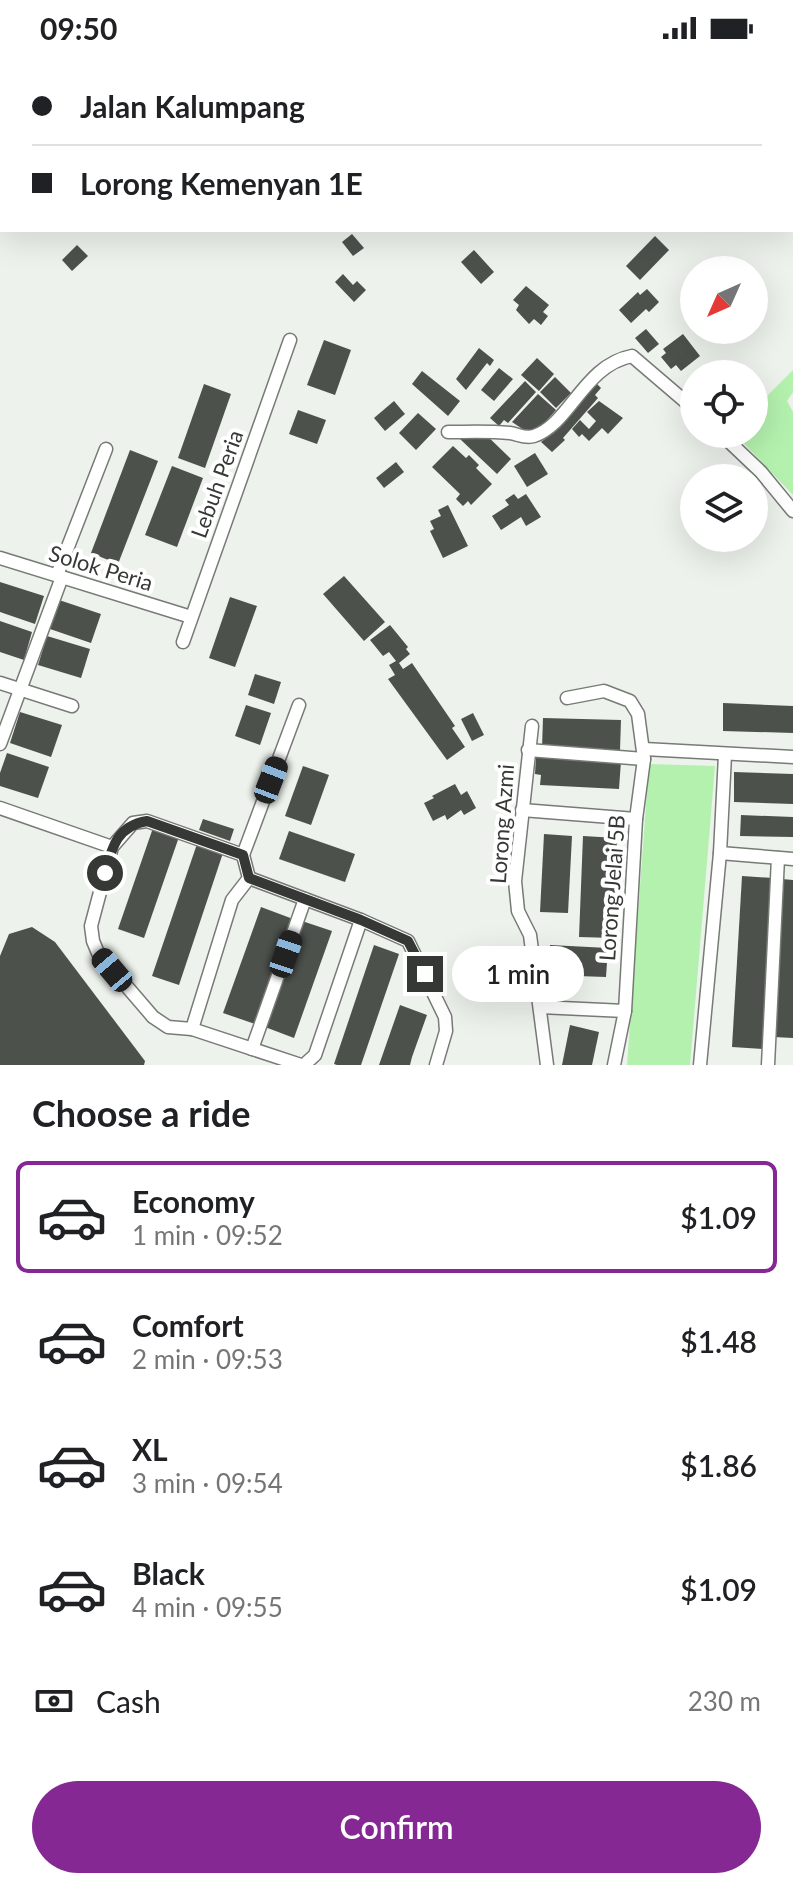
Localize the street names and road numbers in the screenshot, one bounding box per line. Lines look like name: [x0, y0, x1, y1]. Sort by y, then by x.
street label: Lebuh Peria: [185, 426, 249, 542]
street label: Solok Peria: [46, 539, 156, 596]
street label: Lorong Azmi: [484, 763, 519, 885]
street label: Lorong Jelai 5B: [593, 814, 630, 962]

